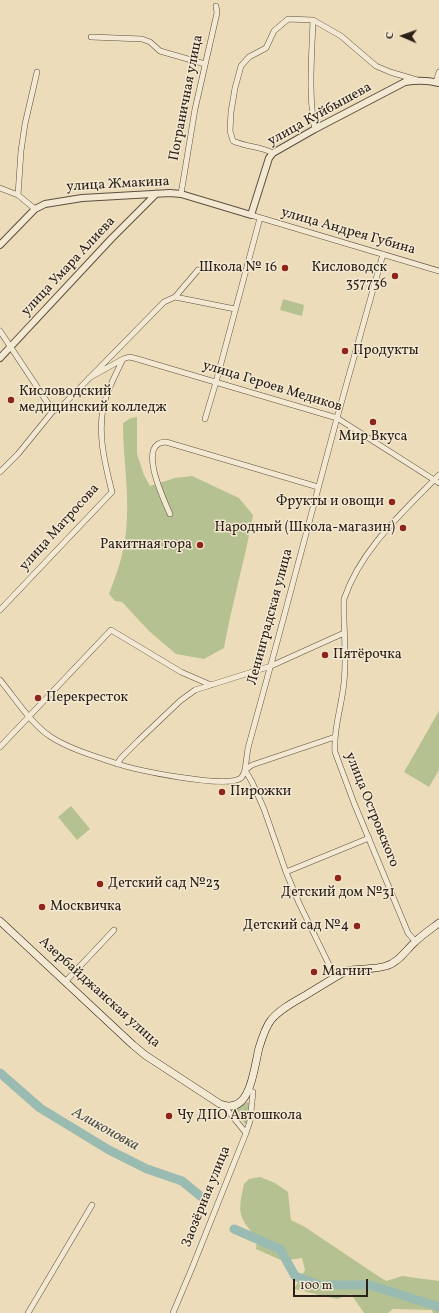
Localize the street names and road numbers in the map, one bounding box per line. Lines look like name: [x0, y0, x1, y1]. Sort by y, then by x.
street label: Пограничная улица: [167, 34, 207, 162]
street label: улица Куйбышева: [265, 80, 375, 150]
street label: улица Жмакина: [66, 174, 170, 196]
street label: улица Андрея Губина: [279, 205, 417, 259]
street label: улица Умара Алиева: [18, 214, 120, 320]
street label: улица Героев Медиков: [200, 358, 344, 416]
street label: улица Матросова: [16, 481, 104, 575]
street label: Ленинградская улица: [245, 547, 297, 687]
street label: улица Островского: [340, 750, 402, 870]
street label: Азербайджанская улица: [35, 934, 163, 1052]
street label: Заозёрная улица: [179, 1144, 235, 1250]

